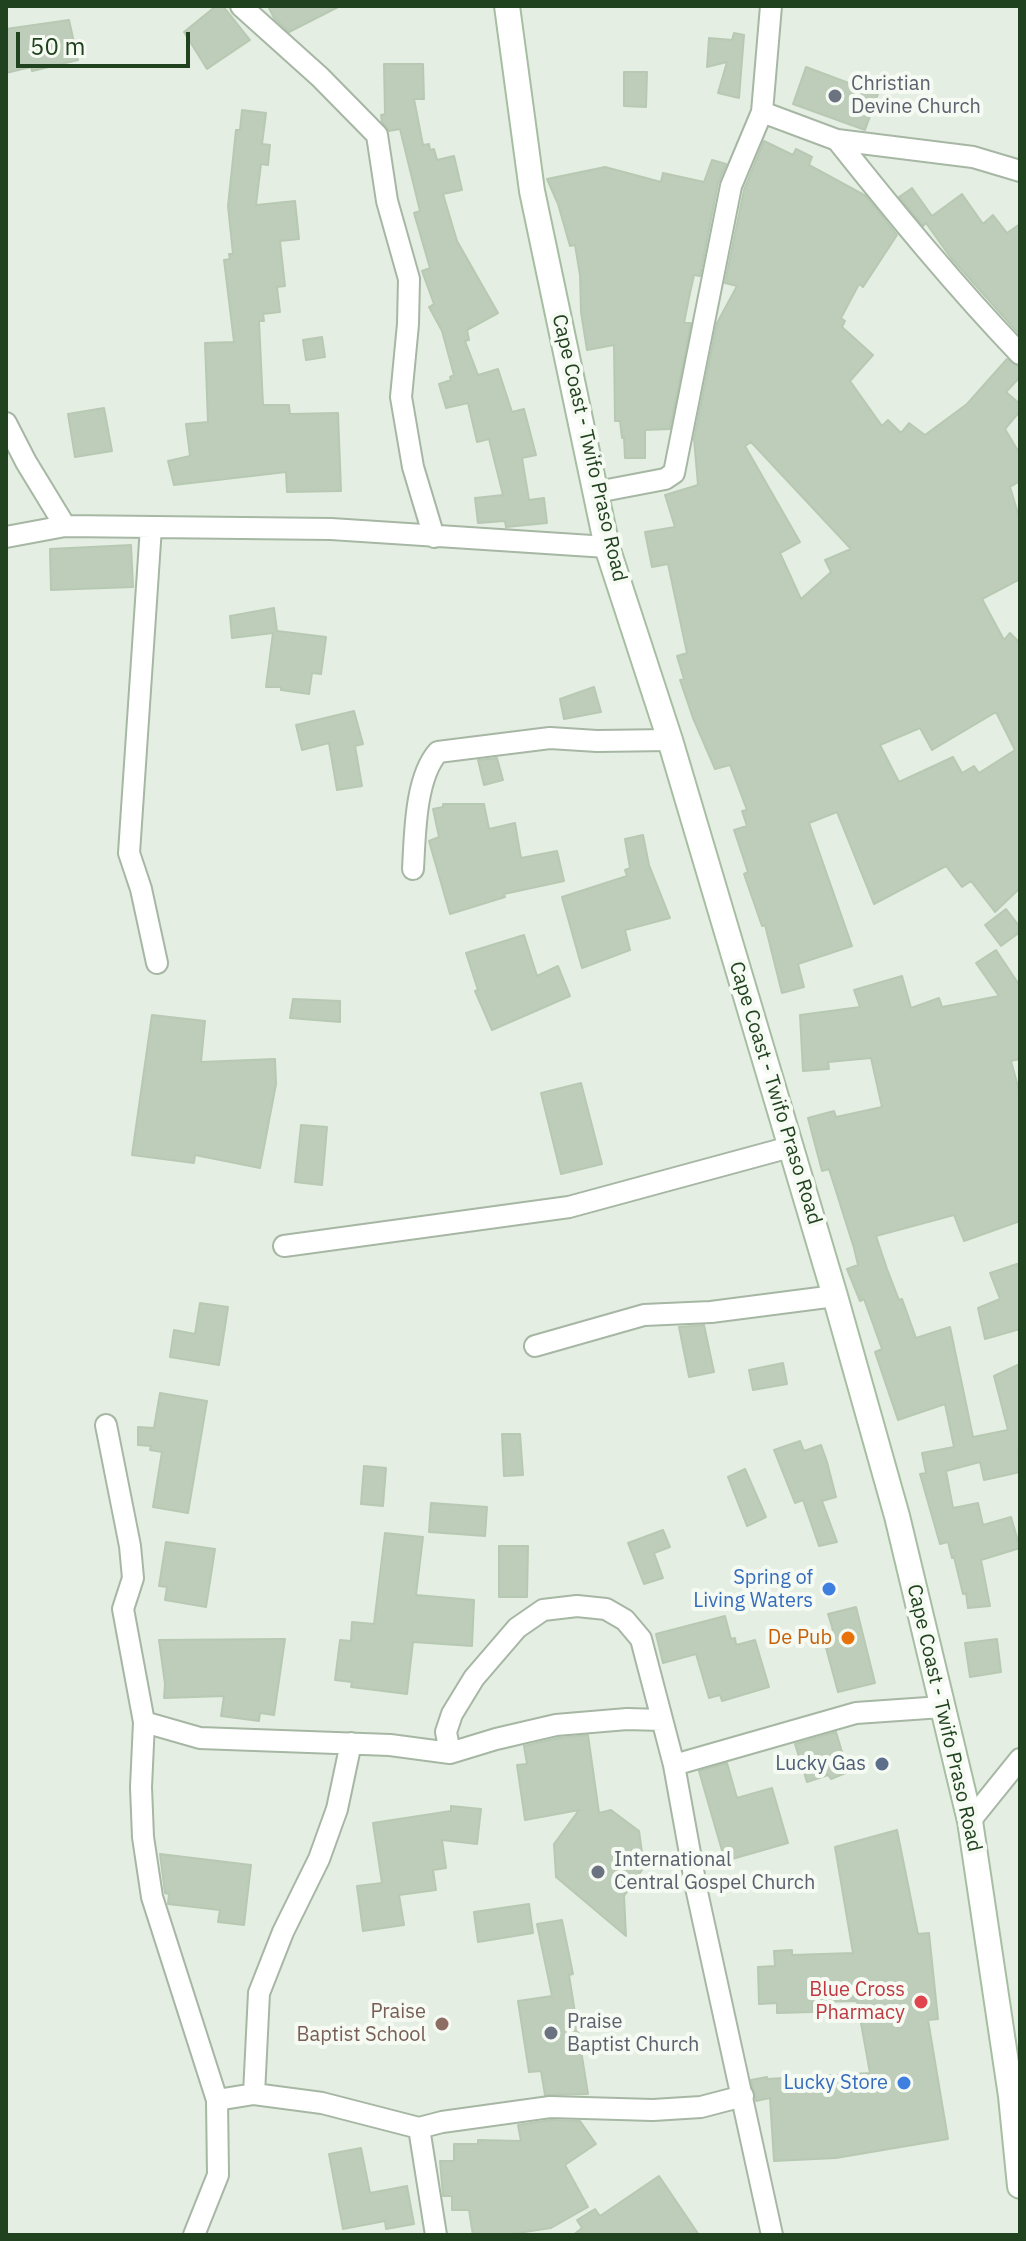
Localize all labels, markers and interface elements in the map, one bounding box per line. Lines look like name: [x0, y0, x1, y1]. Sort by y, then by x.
scale bar: [20, 16, 194, 66]
text: 50 m: [30, 30, 85, 62]
place label: Christian Devine Church: [851, 72, 981, 119]
marker: Christian Devine Church: [826, 87, 844, 105]
street label: Cape Coast - Twifo Praso Road: [547, 312, 631, 584]
street label: Cape Coast - Twifo Praso Road: [724, 959, 826, 1227]
place label: Spring of Living Waters: [693, 1566, 813, 1613]
marker: Spring of Living Waters: [820, 1580, 838, 1598]
street label: Cape Coast - Twifo Praso Road: [902, 1582, 986, 1854]
place label: De Pub: [768, 1626, 832, 1650]
marker: De Pub: [839, 1629, 857, 1647]
place label: Lucky Gas: [775, 1752, 866, 1776]
marker: Lucky Gas: [873, 1755, 891, 1773]
place label: International Central Gospel Church: [614, 1848, 815, 1895]
marker: International Central Gospel Church: [589, 1863, 607, 1881]
place label: Blue Cross Pharmacy: [809, 1978, 905, 2025]
marker: Blue Cross Pharmacy: [912, 1993, 930, 2011]
place label: Praise Baptist School: [297, 2000, 426, 2047]
place label: Praise Baptist Church: [567, 2010, 699, 2057]
marker: Praise Baptist School: [433, 2015, 451, 2033]
marker: Praise Baptist Church: [542, 2024, 560, 2042]
place label: Lucky Store: [784, 2071, 888, 2095]
marker: Lucky Store: [895, 2074, 913, 2092]

